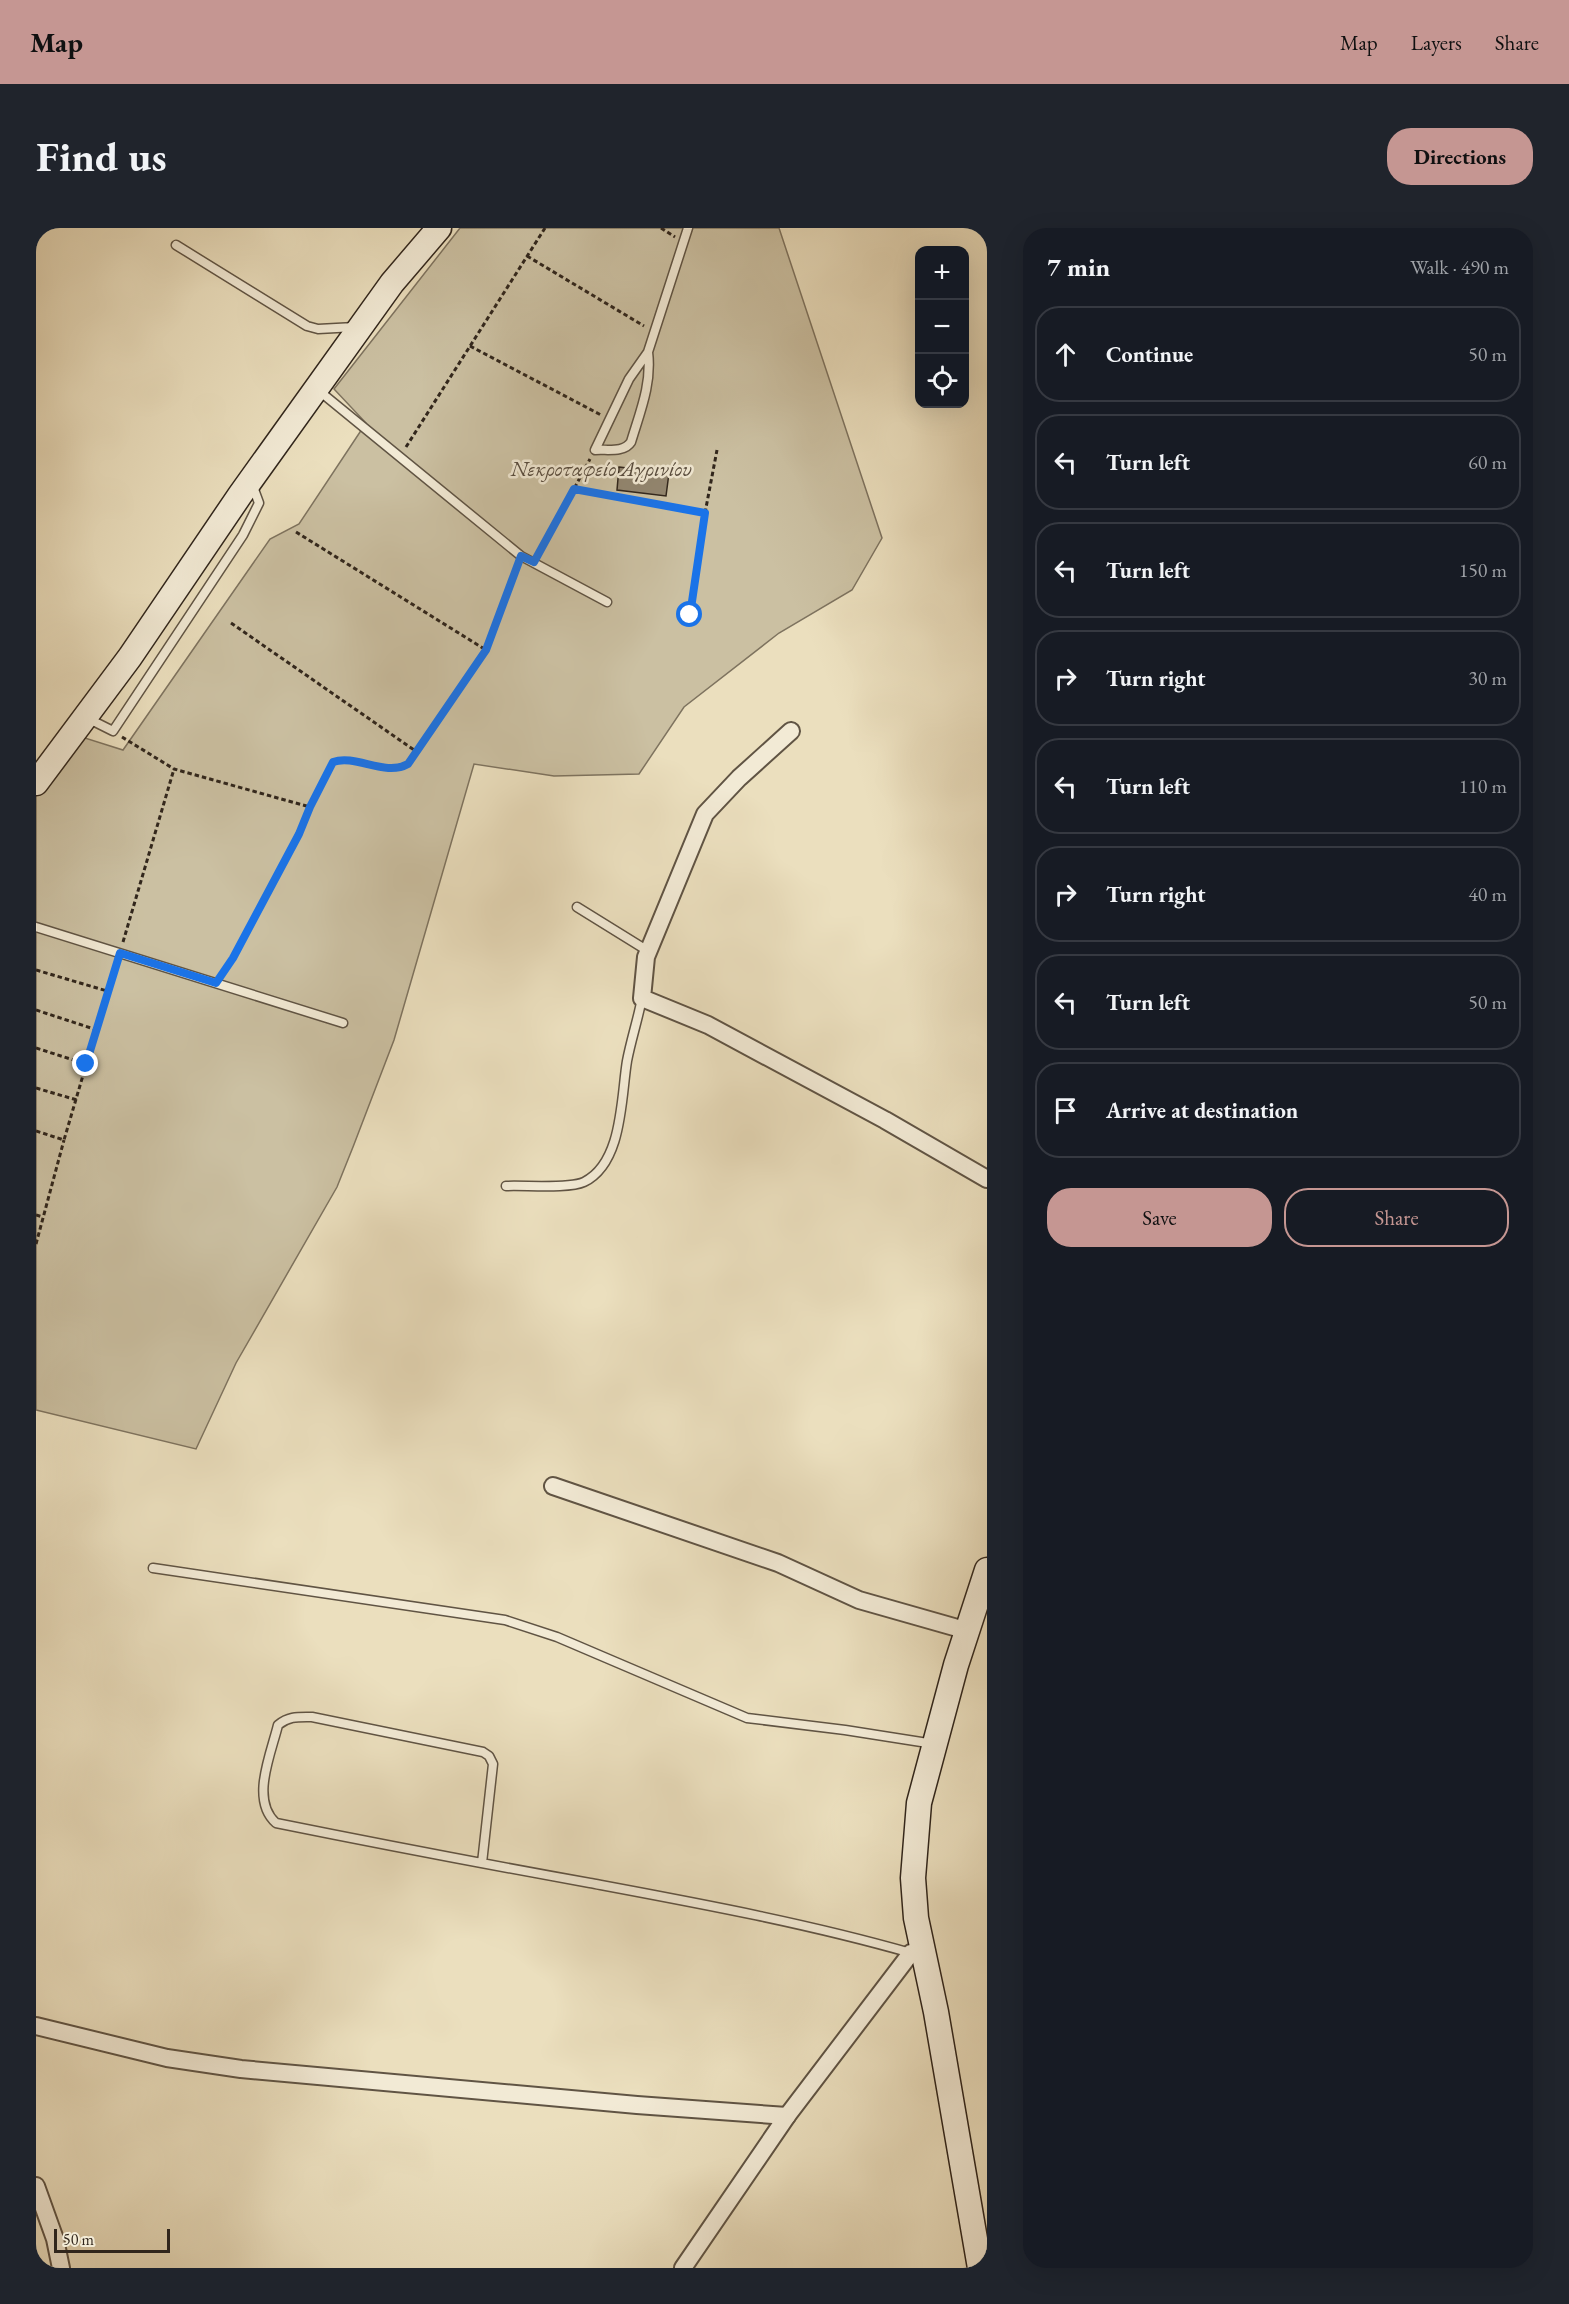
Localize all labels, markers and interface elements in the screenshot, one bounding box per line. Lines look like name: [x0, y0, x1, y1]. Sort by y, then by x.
text: Map: [30, 24, 83, 60]
text: Map: [1340, 29, 1378, 56]
text: Layers: [1411, 29, 1462, 56]
text: Share: [1495, 29, 1539, 56]
button: Directions: [1387, 128, 1533, 185]
text: Find us: [36, 129, 167, 184]
map controls: [915, 246, 969, 408]
button: +: [915, 246, 969, 300]
text: 7 min: [1047, 250, 1110, 284]
text: Walk · 490 m: [1410, 254, 1509, 280]
button: −: [915, 300, 969, 354]
icon: ahead: [1049, 338, 1082, 371]
text: Continue: [1106, 340, 1193, 369]
text: 50 m: [1468, 341, 1507, 367]
button: locate: [915, 354, 969, 408]
icon: left: [1049, 446, 1082, 479]
text: Turn left: [1106, 448, 1190, 477]
text: 60 m: [1468, 449, 1507, 475]
park label: Νεκροταφείο Αγρινίου: [510, 454, 692, 483]
icon: left: [1049, 554, 1082, 587]
text: Turn left: [1106, 556, 1190, 585]
text: 150 m: [1459, 557, 1507, 583]
route start: [676, 601, 702, 627]
icon: right: [1049, 662, 1082, 695]
text: Turn right: [1106, 664, 1205, 693]
text: 30 m: [1468, 665, 1507, 691]
icon: left: [1049, 770, 1082, 803]
text: Turn left: [1106, 772, 1190, 801]
text: 110 m: [1459, 773, 1507, 799]
icon: right: [1049, 878, 1082, 911]
text: Turn right: [1106, 880, 1205, 909]
text: 40 m: [1468, 881, 1507, 907]
icon: left: [1049, 986, 1082, 1019]
text: Turn left: [1106, 988, 1190, 1017]
text: 50 m: [1468, 989, 1507, 1015]
route end: [72, 1050, 98, 1076]
icon: arrive: [1049, 1094, 1082, 1127]
text: Arrive at destination: [1106, 1096, 1298, 1125]
button: Save: [1047, 1188, 1272, 1247]
button: Share: [1284, 1188, 1509, 1247]
scale bar: [54, 2226, 170, 2254]
text: 50 m: [63, 2229, 94, 2250]

